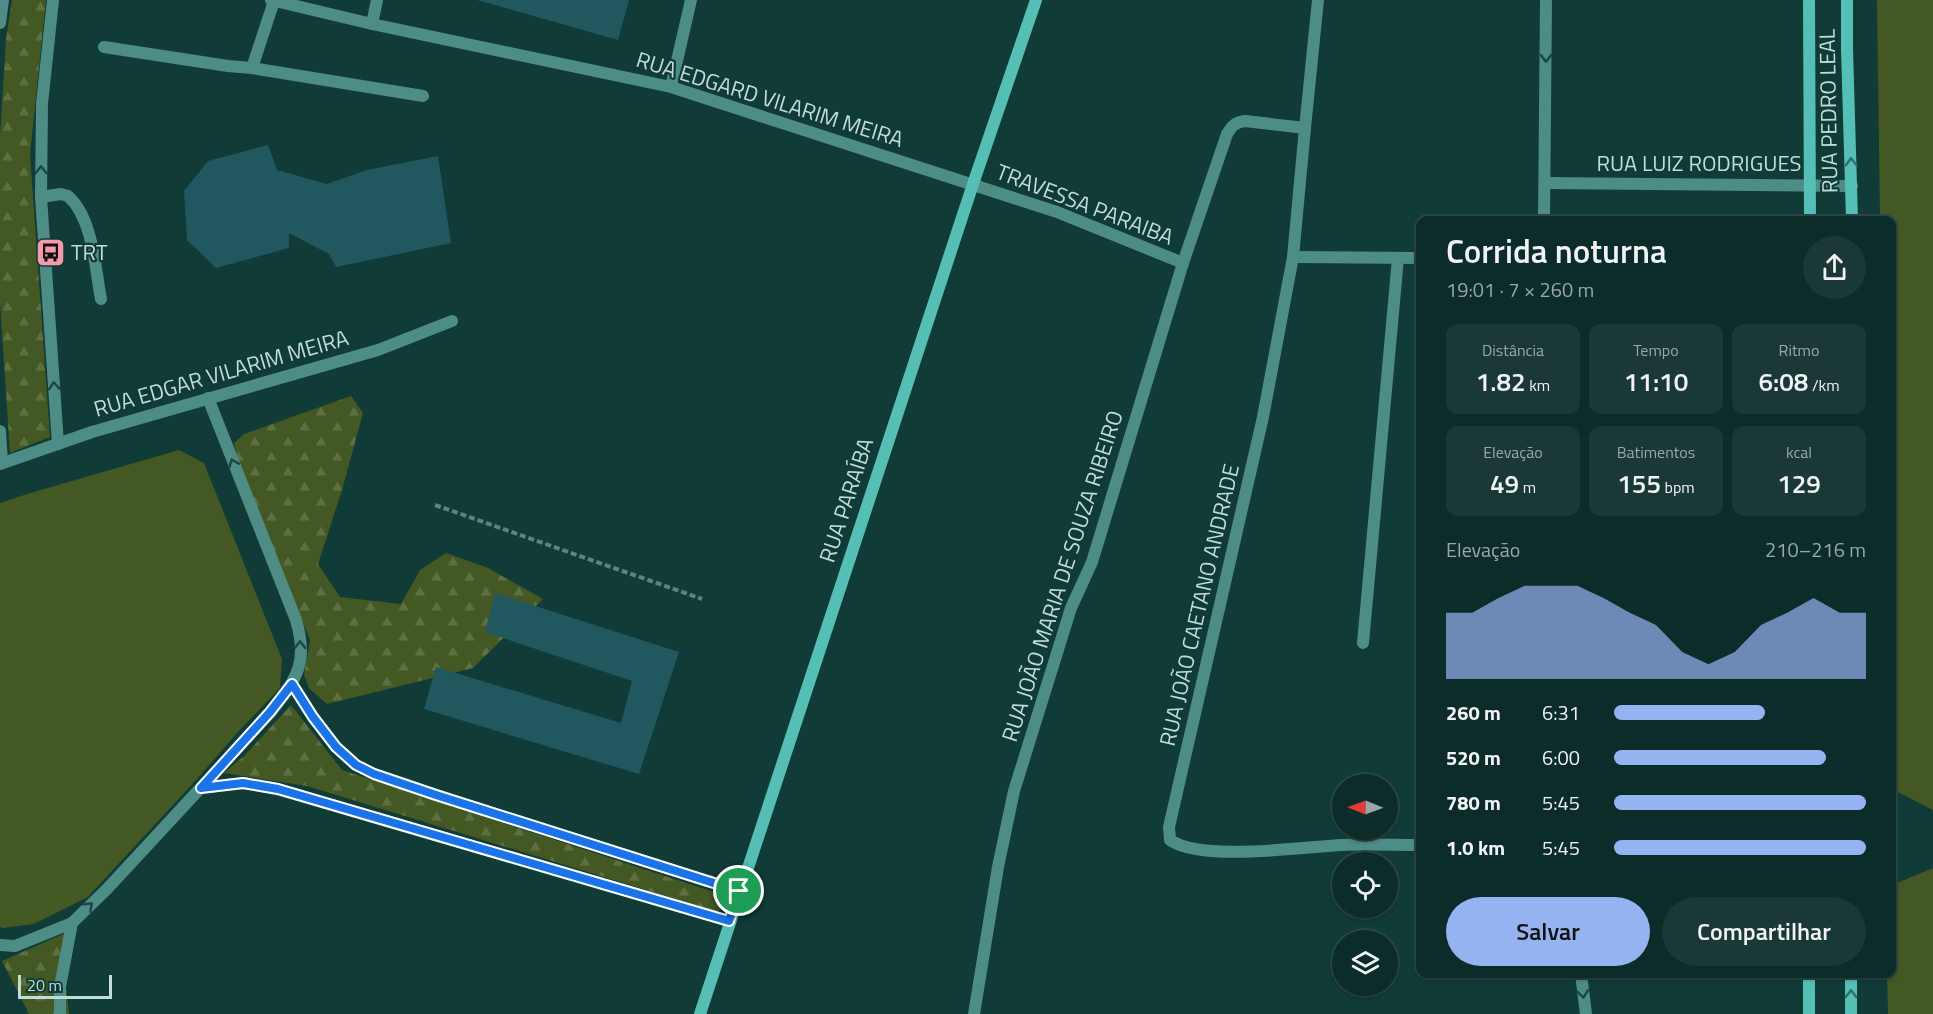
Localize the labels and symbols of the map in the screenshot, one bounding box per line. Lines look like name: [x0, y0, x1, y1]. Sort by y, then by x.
street label: RUA PEDRO LEAL: [1810, 28, 1846, 193]
street label: RUA EDGARD VILARIM MEIRA: [632, 42, 908, 156]
one-way arrow: [1540, 54, 1552, 63]
street label: RUA LUIZ RODRIGUES: [1597, 146, 1801, 180]
street label: TRAVESSA PARAIBA: [991, 154, 1179, 254]
one-way arrow: [1844, 158, 1857, 167]
one-way arrow: [35, 166, 47, 175]
place label: TRT: [71, 235, 108, 269]
bus stop icon: TRT: [34, 236, 66, 268]
street label: RUA EDGAR VILARIM MEIRA: [90, 320, 352, 426]
one-way arrow: [47, 381, 60, 390]
street label: RUA JOÃO MARIA DE SOUZA RIBEIRO: [992, 406, 1132, 746]
street label: RUA PARAÍBA: [810, 433, 882, 567]
one-way arrow: [228, 458, 241, 468]
street label: RUA JOÃO CAETANO ANDRADE: [1150, 461, 1248, 749]
one-way arrow: [294, 640, 306, 649]
north arrow: [1332, 774, 1398, 840]
pin: [713, 865, 764, 916]
one-way arrow: [83, 902, 93, 913]
scale bar: [18, 972, 112, 1000]
one-way arrow: [1577, 989, 1589, 998]
one-way arrow: [1845, 989, 1857, 998]

